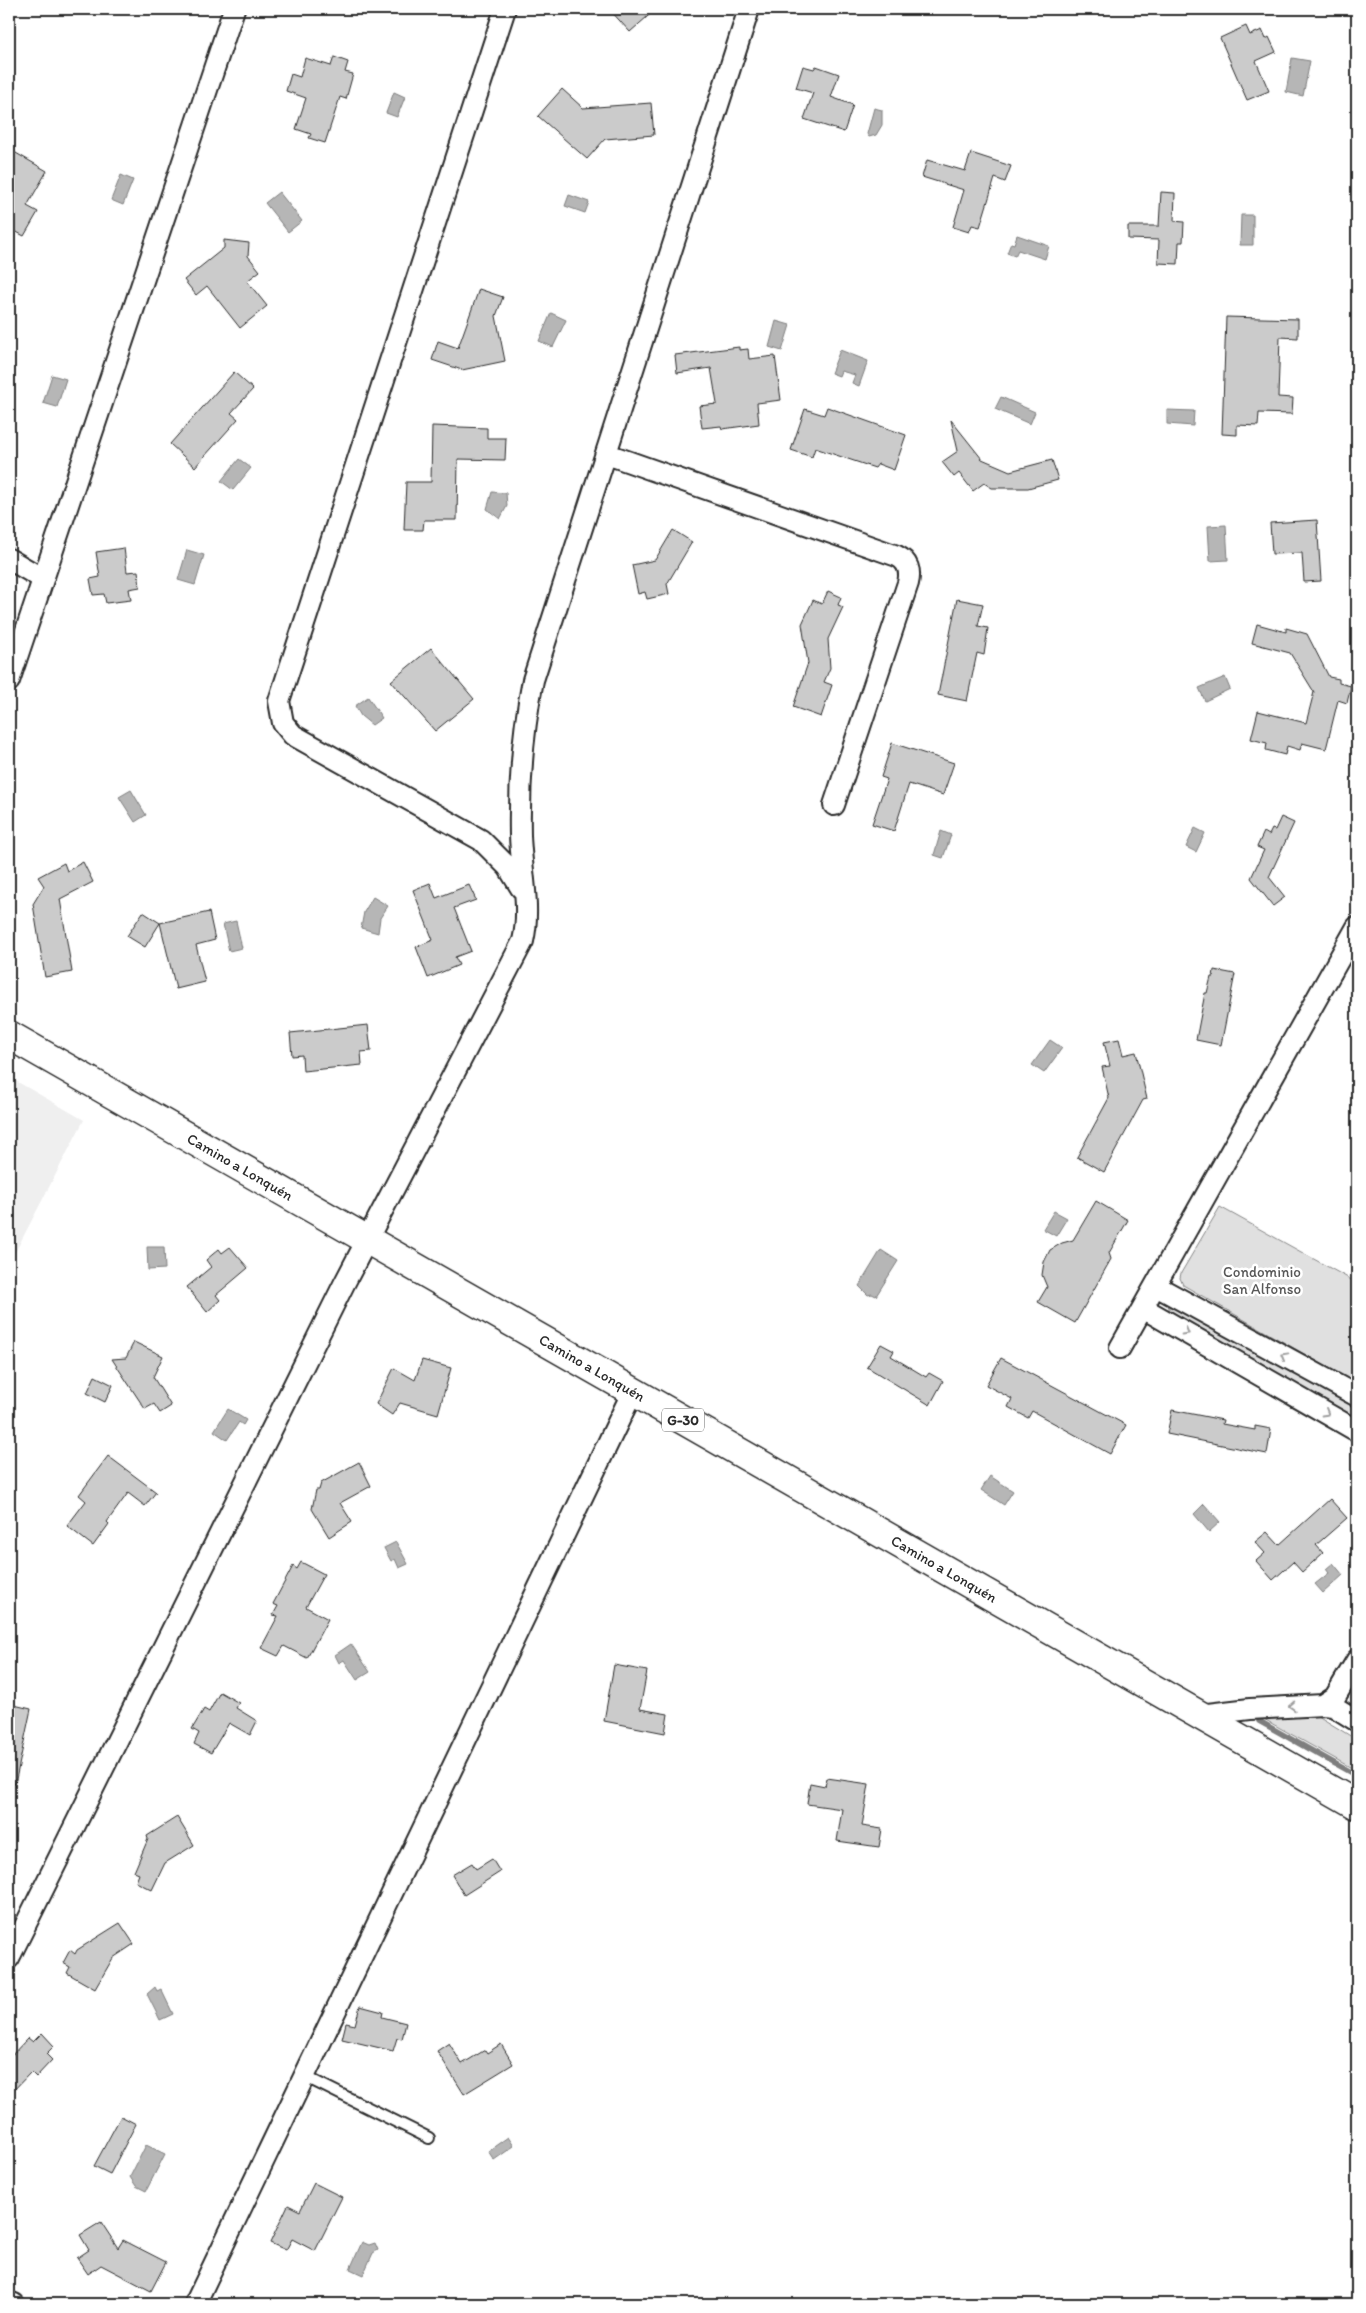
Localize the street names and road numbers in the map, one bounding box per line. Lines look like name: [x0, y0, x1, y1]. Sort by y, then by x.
street label: Camino a Lonquén: [184, 1129, 297, 1205]
street label: Camino a Lonquén: [536, 1330, 649, 1406]
road number: G-30: [662, 1408, 704, 1432]
street label: Camino a Lonquén: [888, 1531, 1001, 1607]

